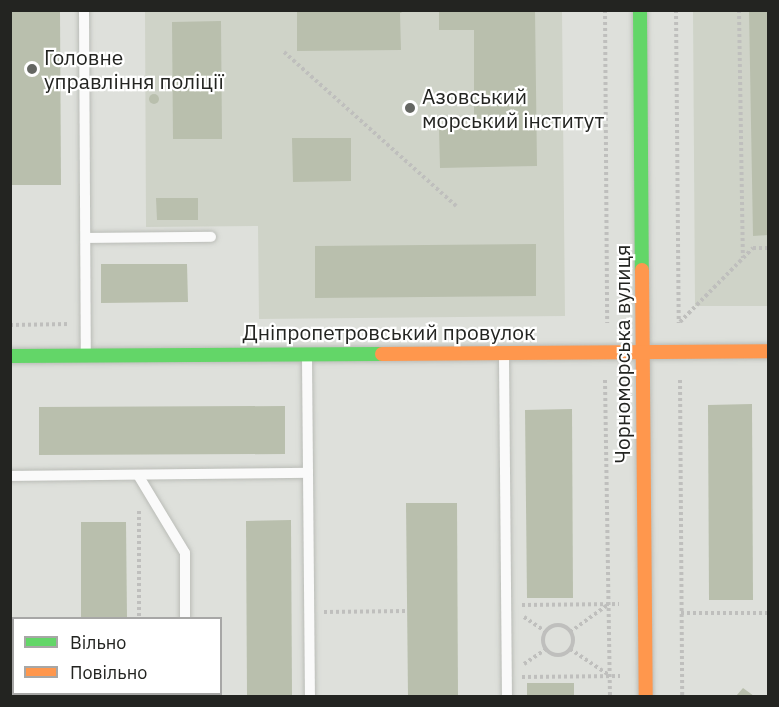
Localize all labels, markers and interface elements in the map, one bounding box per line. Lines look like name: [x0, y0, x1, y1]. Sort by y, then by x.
place label: Головне управління поліції: [44, 44, 224, 94]
marker: Головне управління поліції: [25, 62, 39, 76]
place label: Азовський морський інститут: [422, 83, 604, 133]
marker: Азовський морський інститут: [403, 101, 417, 115]
street label: Чорноморська вулиця: [609, 245, 635, 463]
street label: Дніпропетровський провулок: [242, 319, 536, 345]
legend: [12, 617, 222, 695]
text: Вільно: [70, 631, 126, 654]
text: Повільно: [70, 661, 147, 684]

